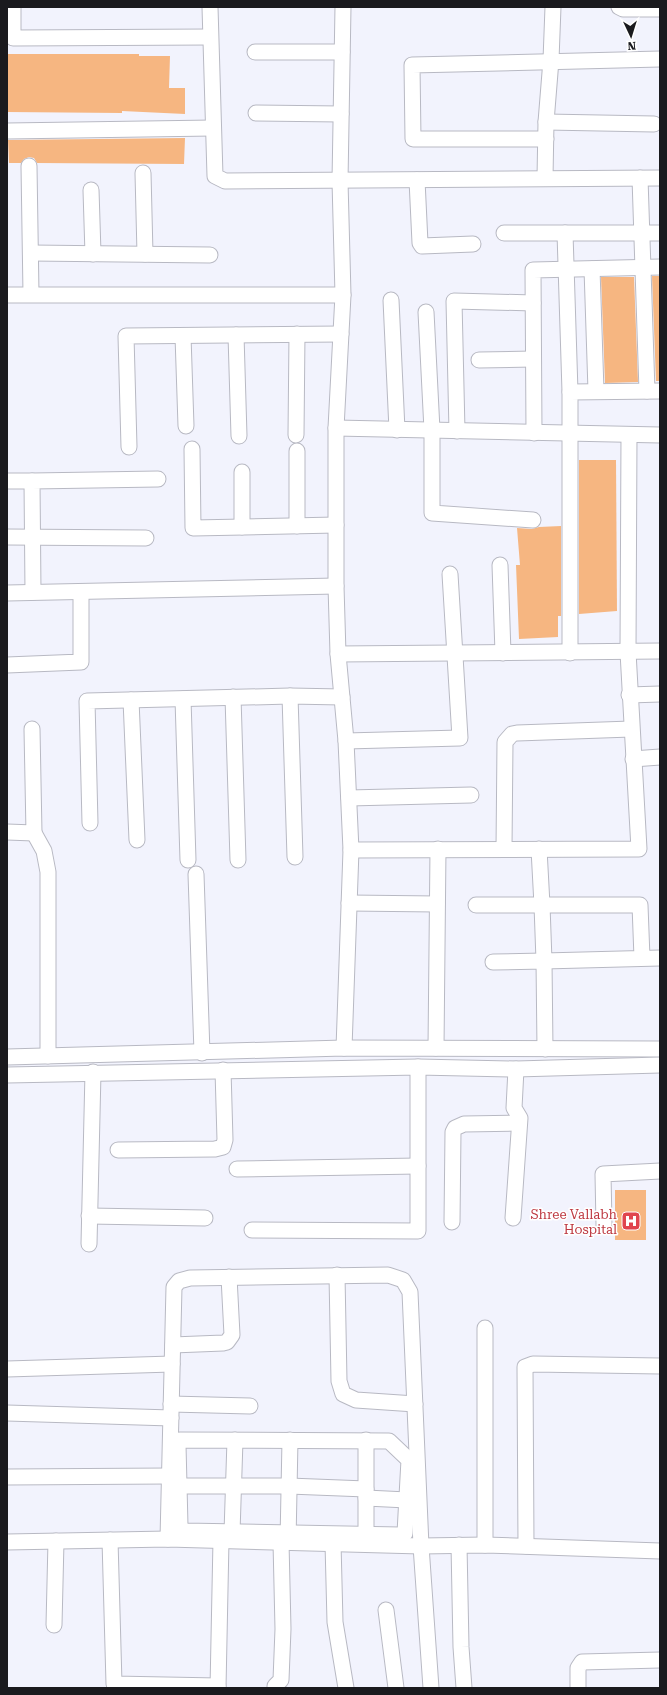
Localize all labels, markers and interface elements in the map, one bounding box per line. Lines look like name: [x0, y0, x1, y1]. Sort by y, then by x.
north arrow: [611, 16, 651, 56]
text: N: [626, 39, 636, 52]
place label: Shree Vallabh Hospital: [531, 1207, 618, 1237]
hospital icon: Shree Vallabh Hospital: [620, 1210, 642, 1232]

